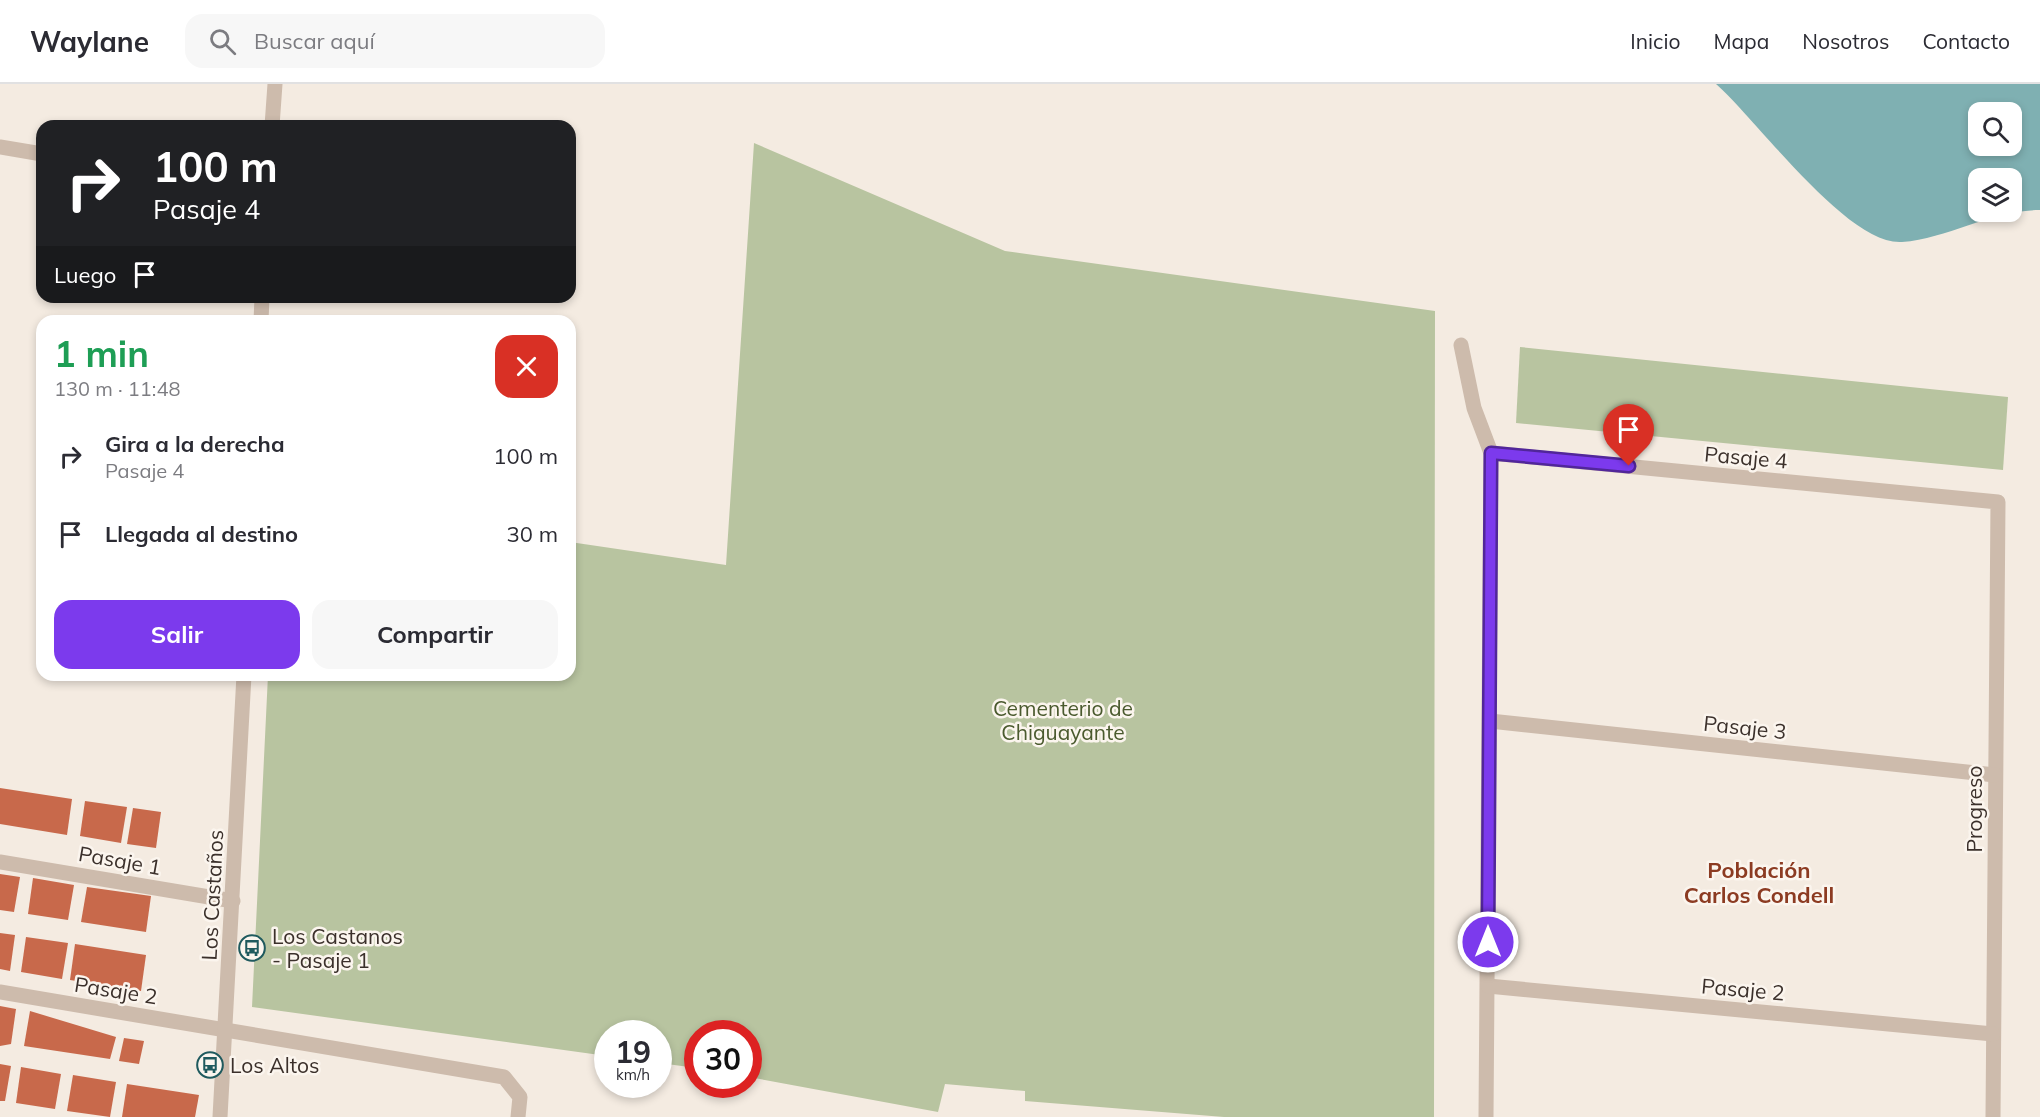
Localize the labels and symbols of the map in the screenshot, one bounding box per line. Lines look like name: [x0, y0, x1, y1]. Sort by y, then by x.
pin: [1603, 404, 1654, 466]
street label: Pasaje 4: [1703, 440, 1789, 474]
park label: Cementerio de Chiguayante: [993, 695, 1133, 745]
street label: Pasaje 3: [1702, 710, 1788, 744]
street label: Progreso: [1961, 766, 1987, 852]
street label: Los Castaños: [196, 829, 228, 961]
street label: Pasaje 1: [77, 840, 163, 880]
district label: Población Carlos Condell: [1684, 856, 1834, 909]
position arrow: [1456, 910, 1520, 974]
place label: Los Castanos - Pasaje 1: [272, 923, 403, 973]
bus stop icon: Los Castanos - Pasaje 1: [237, 933, 267, 963]
street label: Pasaje 2: [73, 971, 159, 1009]
street label: Pasaje 2: [1700, 972, 1786, 1006]
speed limit sign: 30: [684, 1020, 762, 1098]
bus stop icon: Los Altos: [195, 1050, 225, 1080]
place label: Los Altos: [230, 1052, 319, 1078]

